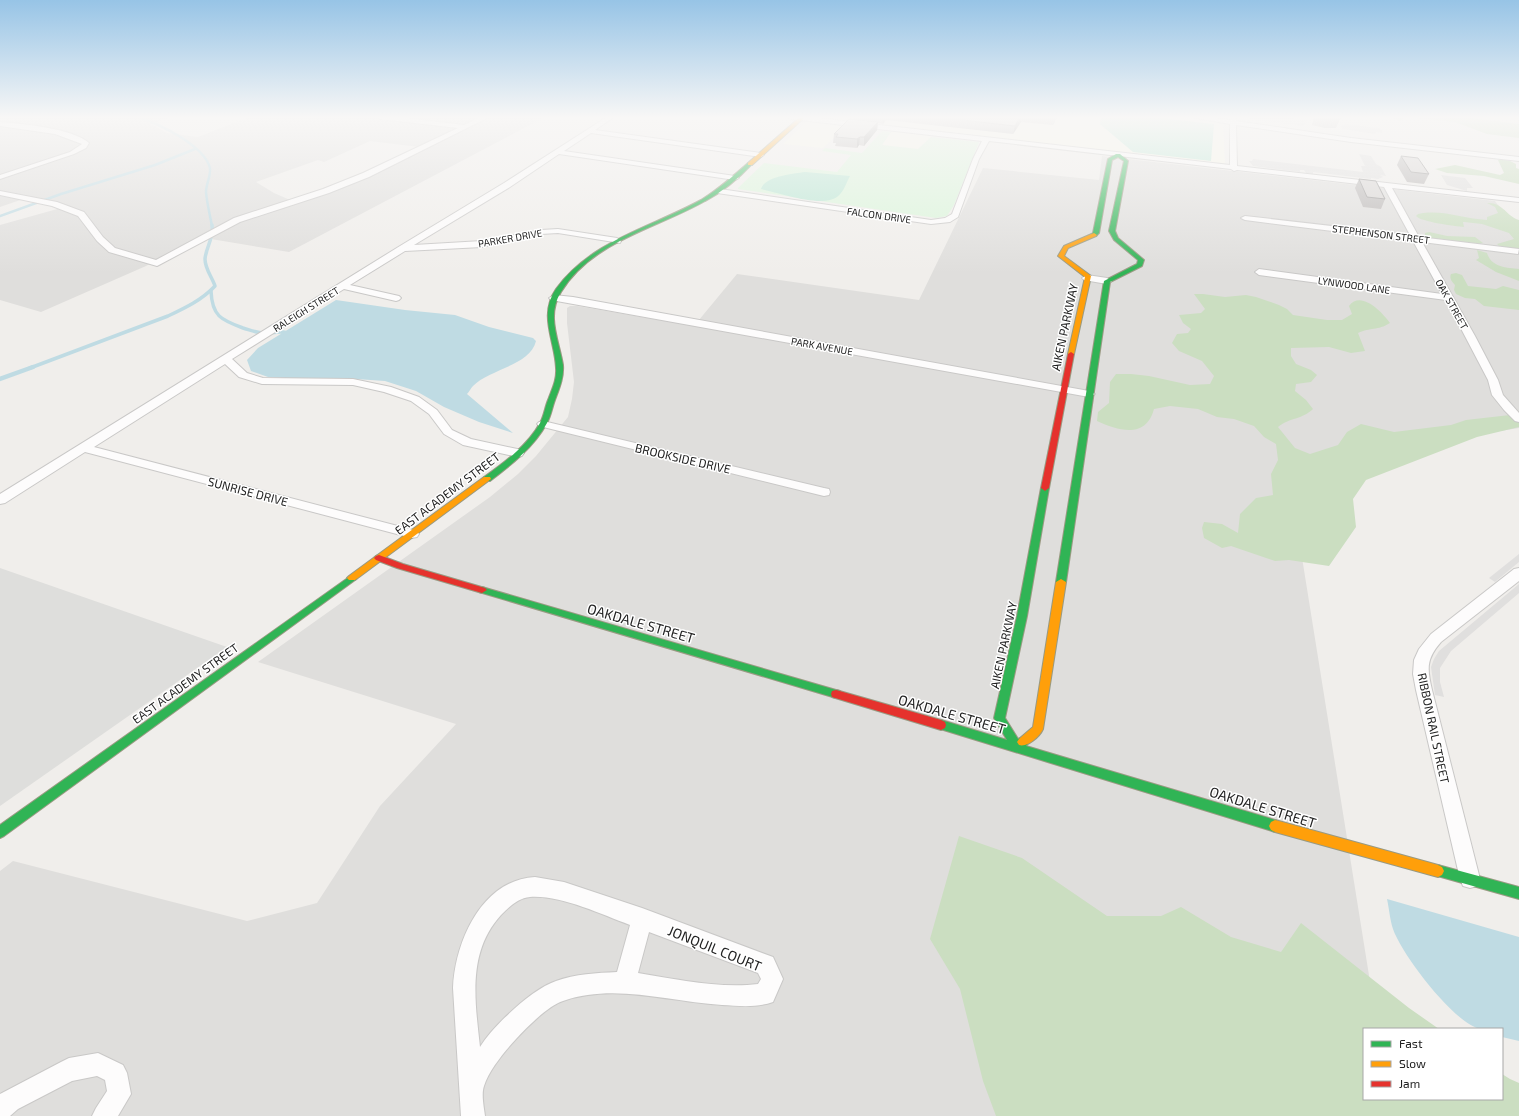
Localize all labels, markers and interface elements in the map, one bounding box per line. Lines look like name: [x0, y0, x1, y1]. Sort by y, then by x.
street label: FALCON DRIVE: [846, 205, 912, 226]
street label: STEPHENSON STREET: [1331, 222, 1431, 246]
street label: PARKER DRIVE: [477, 226, 543, 250]
street label: LYNWOOD LANE: [1317, 274, 1391, 296]
street label: OAK STREET: [1433, 277, 1471, 331]
street label: AIKEN PARKWAY: [1048, 282, 1080, 372]
street label: RALEIGH STREET: [271, 284, 341, 334]
street label: PARK AVENUE: [790, 335, 854, 357]
street label: BROOKSIDE DRIVE: [634, 440, 732, 476]
street label: EAST ACADEMY STREET: [392, 449, 502, 537]
street label: SUNRISE DRIVE: [206, 474, 290, 508]
street label: OAKDALE STREET: [585, 600, 697, 646]
street label: AIKEN PARKWAY: [987, 600, 1019, 690]
street label: EAST ACADEMY STREET: [129, 640, 241, 726]
street label: RIBBON RAIL STREET: [1415, 671, 1453, 785]
street label: OAKDALE STREET: [896, 691, 1008, 737]
street label: OAKDALE STREET: [1208, 783, 1318, 831]
street label: JONQUIL COURT: [666, 921, 764, 975]
legend: [1363, 1028, 1503, 1100]
text: Fast: [1399, 1036, 1423, 1050]
text: Slow: [1399, 1056, 1426, 1070]
text: Jam: [1399, 1076, 1420, 1090]

